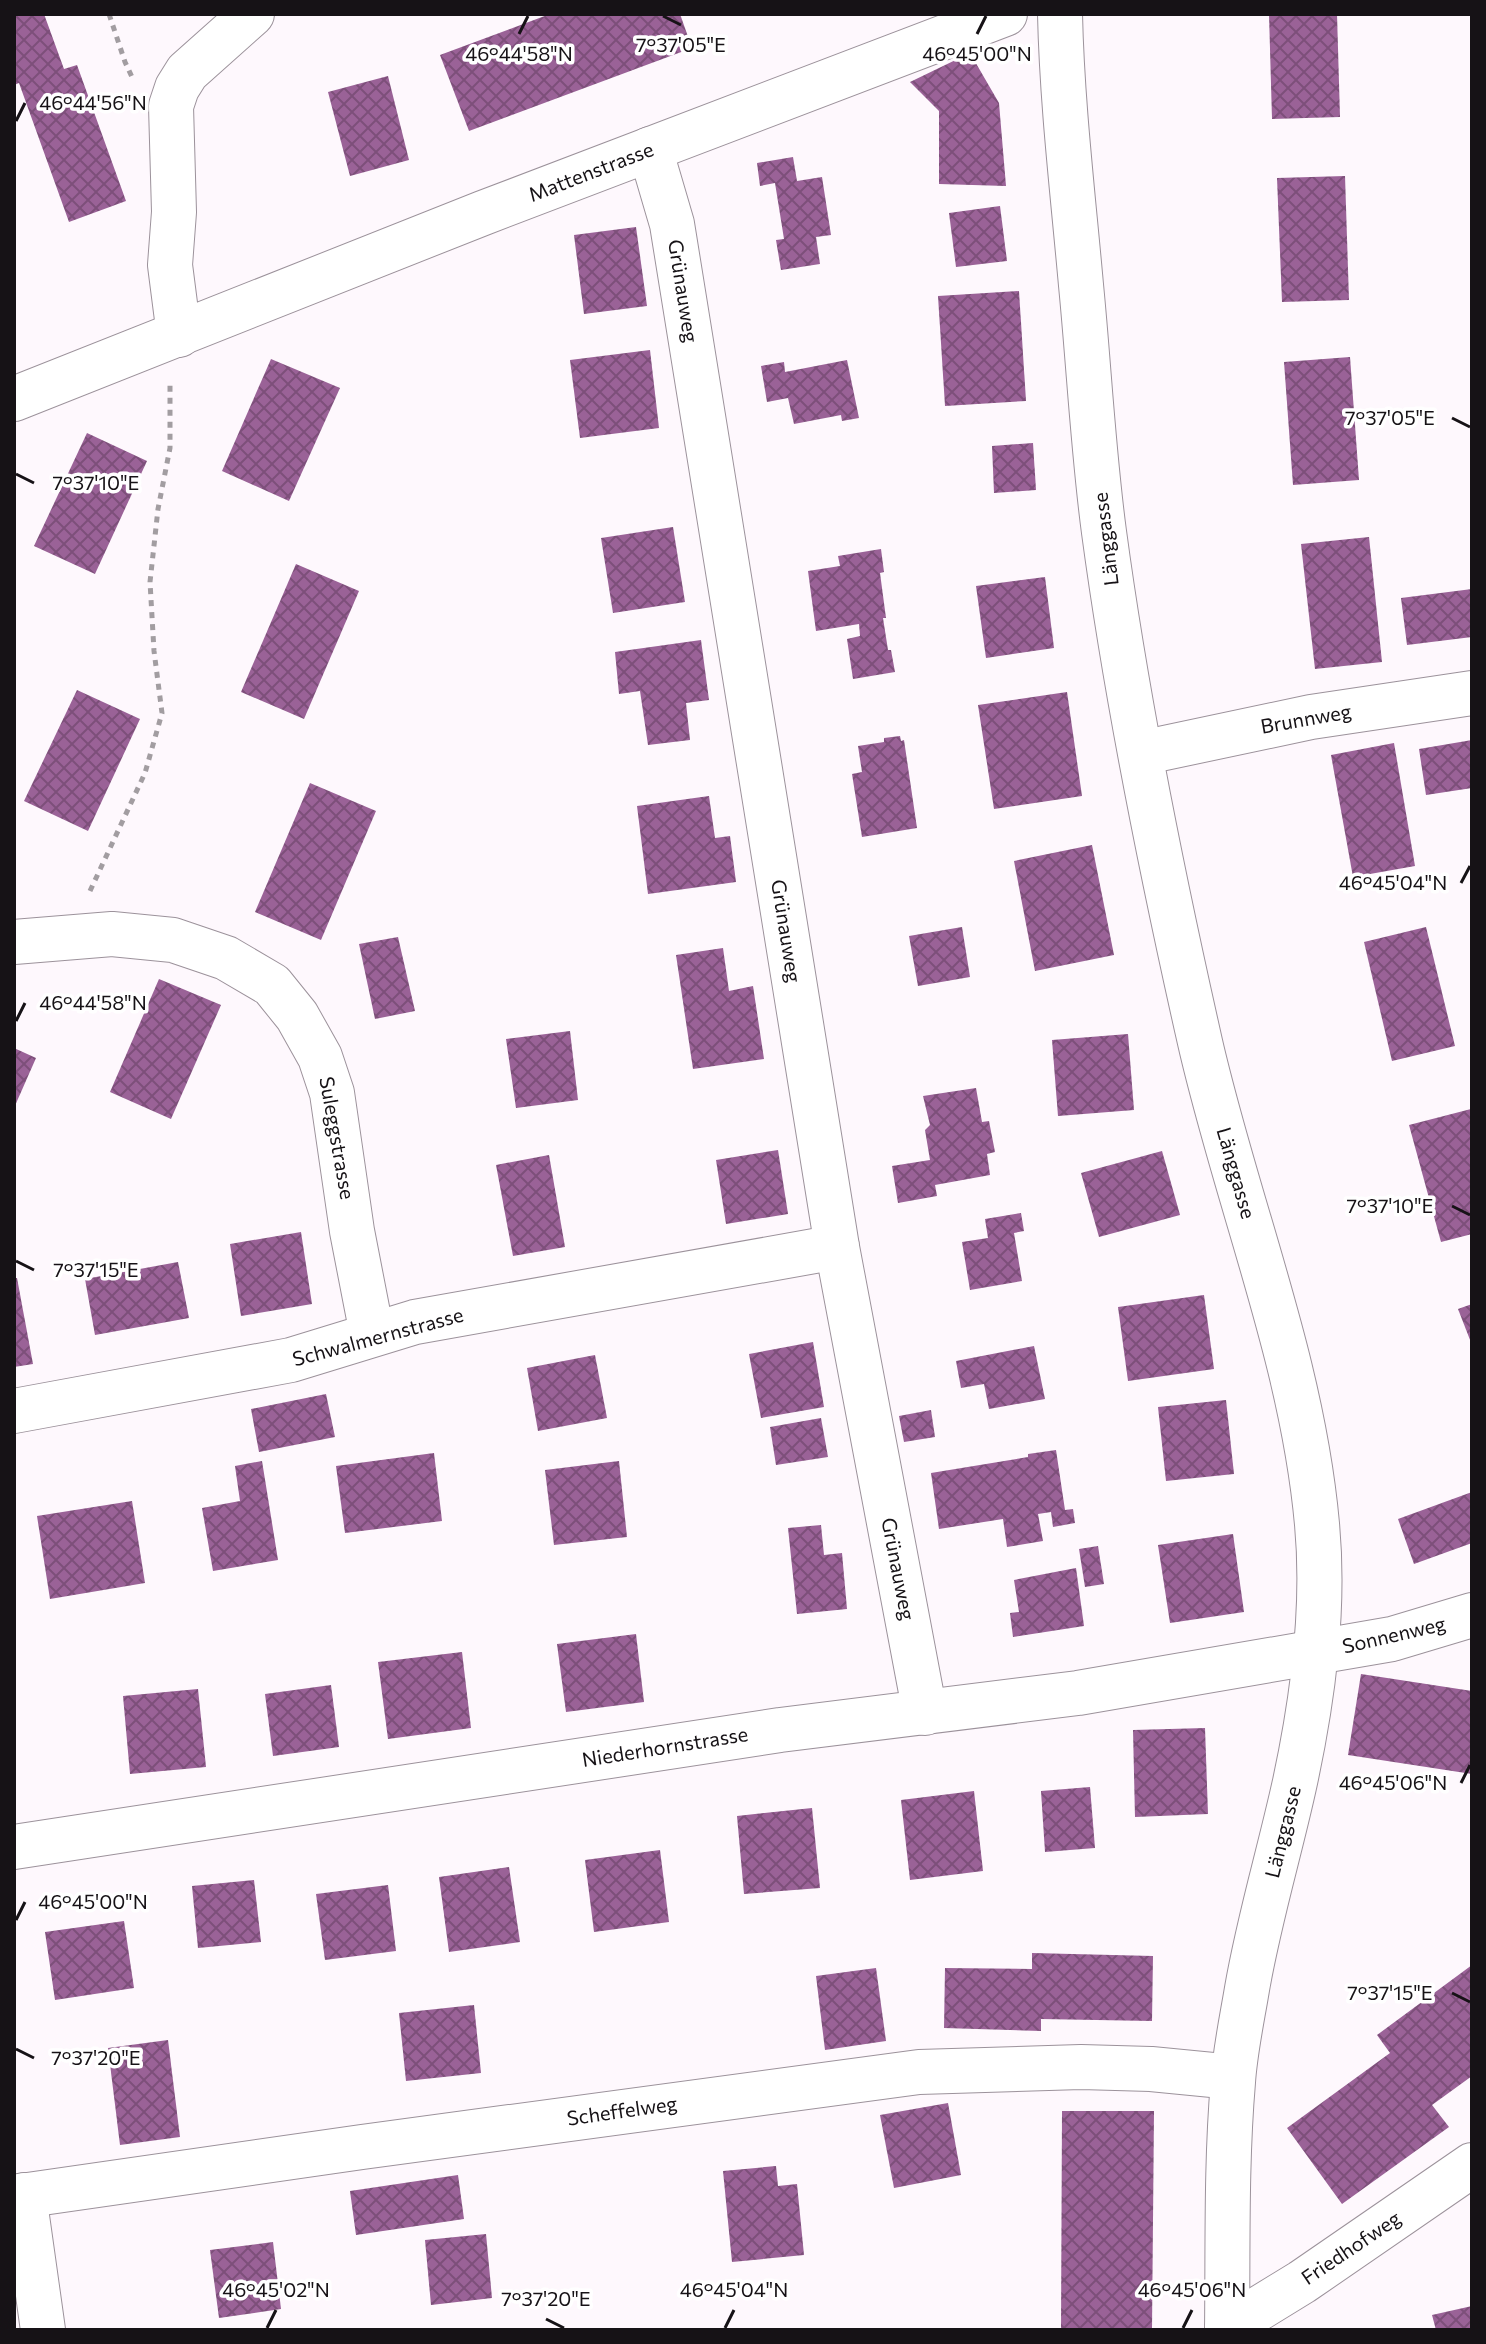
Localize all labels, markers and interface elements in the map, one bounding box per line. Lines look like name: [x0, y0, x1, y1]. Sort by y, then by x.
text: 7°37'05"E: [636, 32, 726, 56]
text: 46°44'58"N: [465, 41, 573, 65]
text: 46°45'00"N: [922, 41, 1032, 65]
text: 46°44'56"N: [39, 90, 147, 114]
street label: Mattenstrasse: [525, 136, 657, 206]
street label: Grünauweg: [664, 238, 704, 344]
text: 7°37'05"E: [1345, 405, 1435, 429]
text: 7°37'10"E: [53, 470, 139, 494]
street label: Länggasse: [1087, 491, 1123, 587]
street label: Brunnweg: [1259, 698, 1353, 738]
text: 46°45'04"N: [1339, 870, 1447, 894]
street label: Grünauweg: [767, 878, 807, 984]
text: 46°44'58"N: [39, 990, 147, 1014]
street label: Suleggstrasse: [315, 1074, 361, 1201]
street label: Länggasse: [1212, 1124, 1261, 1221]
text: 7°37'10"E: [1347, 1193, 1433, 1217]
text: 7°37'15"E: [53, 1257, 139, 1281]
street label: Schwalmernstrasse: [290, 1302, 466, 1370]
street label: Grünauweg: [877, 1515, 921, 1622]
street label: Sonnenweg: [1340, 1610, 1448, 1658]
street label: Niederhornstrasse: [580, 1721, 750, 1771]
text: 46°45'06"N: [1339, 1770, 1447, 1794]
street label: Länggasse: [1259, 1783, 1305, 1880]
text: 46°45'00"N: [38, 1889, 148, 1913]
text: 7°37'15"E: [1347, 1980, 1433, 2004]
text: 7°37'20"E: [51, 2045, 141, 2069]
street label: Scheffelweg: [565, 2090, 679, 2130]
street label: Friedhofweg: [1296, 2205, 1405, 2289]
text: 46°45'02"N: [222, 2277, 330, 2301]
text: 46°45'04"N: [680, 2277, 788, 2301]
text: 46°45'06"N: [1138, 2277, 1246, 2301]
text: 7°37'20"E: [501, 2286, 591, 2310]

